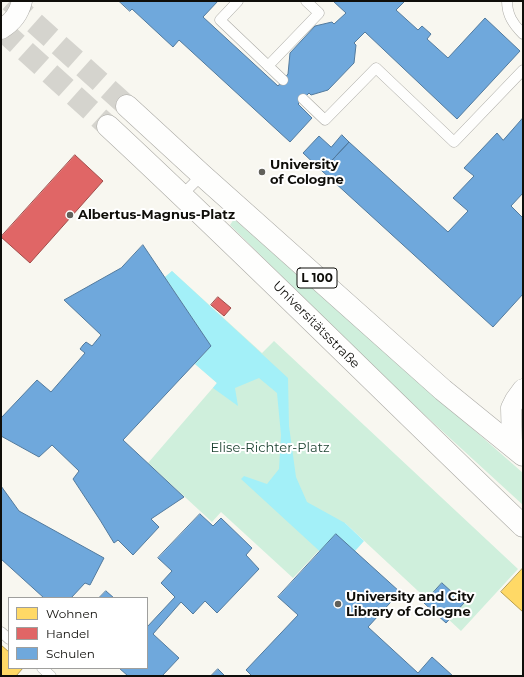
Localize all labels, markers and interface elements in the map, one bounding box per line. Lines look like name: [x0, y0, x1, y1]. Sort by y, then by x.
place label: University of Cologne: [270, 157, 344, 188]
marker: University of Cologne: [257, 167, 267, 177]
place label: Albertus-Magnus-Platz: [78, 207, 235, 223]
marker: Albertus-Magnus-Platz: [65, 210, 75, 220]
road number: L 100: [297, 268, 337, 288]
street label: Universitätsstraße: [269, 278, 363, 372]
park label: Elise-Richter-Platz: [210, 440, 330, 456]
place label: University and City Library of Cologne: [346, 589, 474, 620]
legend: [8, 597, 148, 669]
marker: University and City Library of Cologne: [333, 599, 343, 609]
text: Wohnen: [46, 606, 98, 621]
text: Handel: [46, 626, 90, 641]
text: Schulen: [46, 646, 95, 661]

